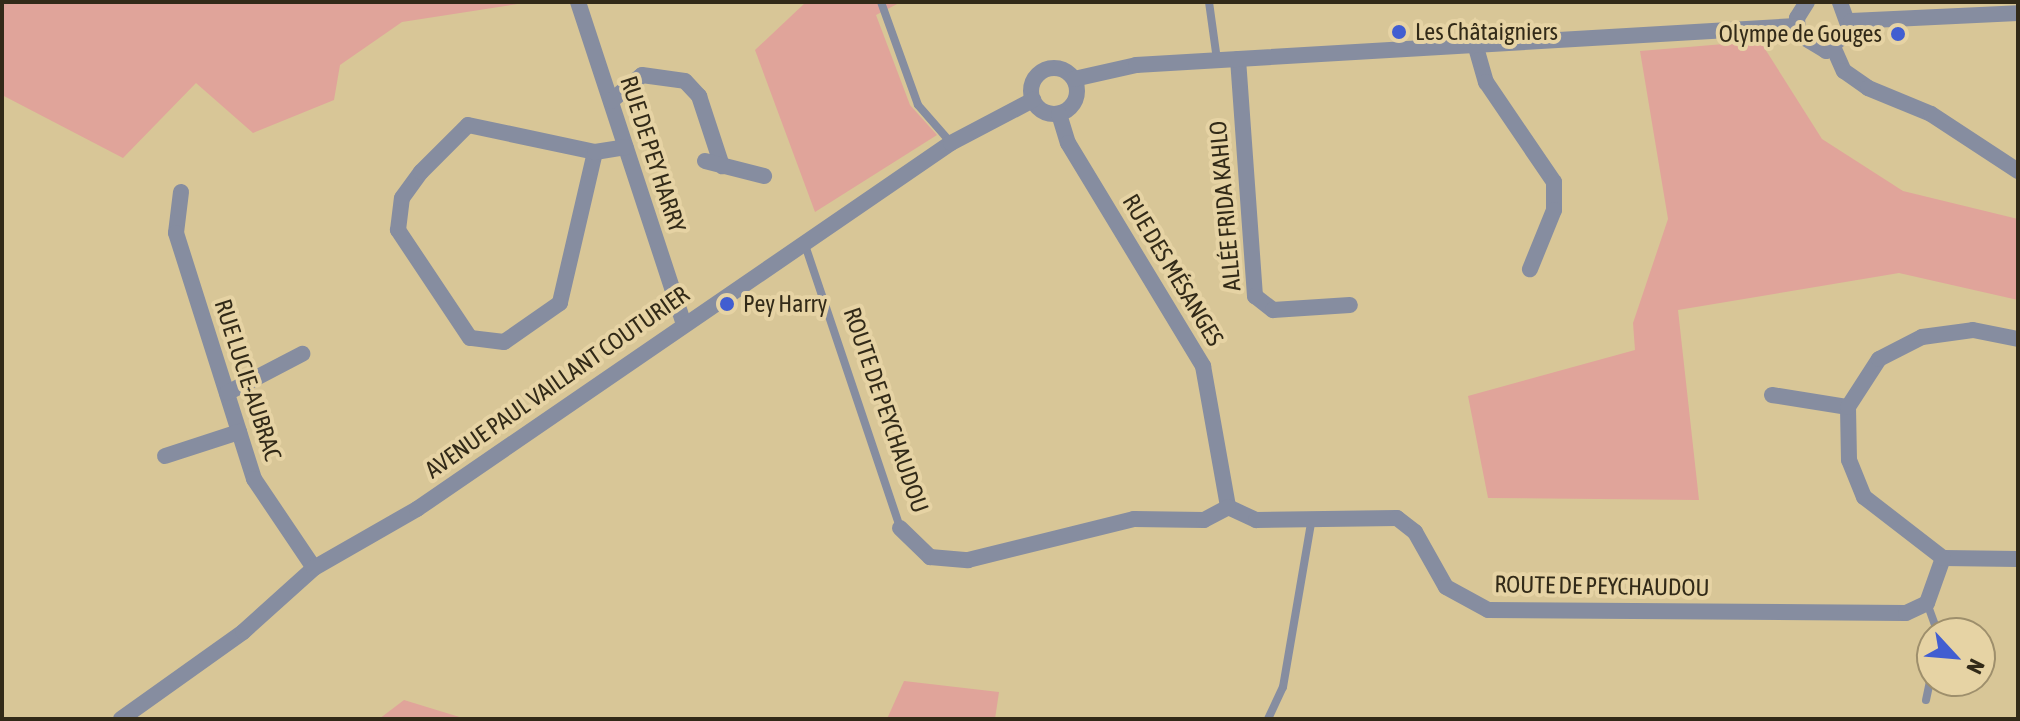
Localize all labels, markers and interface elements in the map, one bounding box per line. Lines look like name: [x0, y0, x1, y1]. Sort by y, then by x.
place label: Les Châtaigniers: [1415, 18, 1558, 46]
place label: Olympe de Gouges: [1719, 20, 1882, 48]
marker: Les Châtaigniers: [1390, 23, 1408, 41]
marker: Olympe de Gouges: [1889, 25, 1907, 43]
street label: RUE DE PEY HARRY: [614, 72, 692, 236]
street label: ALLÉE FRIDA KAHLO: [1203, 120, 1247, 292]
street label: RUE DES MÉSANGES: [1116, 189, 1230, 351]
street label: AVENUE PAUL VAILLANT COUTURIER: [420, 280, 694, 484]
place label: Pey Harry: [743, 290, 828, 318]
marker: Pey Harry: [718, 295, 736, 313]
street label: RUE LUCIE-AUBRAC: [208, 296, 288, 464]
street label: ROUTE DE PEYCHAUDOU: [837, 304, 935, 516]
street label: ROUTE DE PEYCHAUDOU: [1494, 570, 1710, 602]
north arrow: [1916, 617, 1996, 697]
text: N: [1961, 655, 1990, 678]

